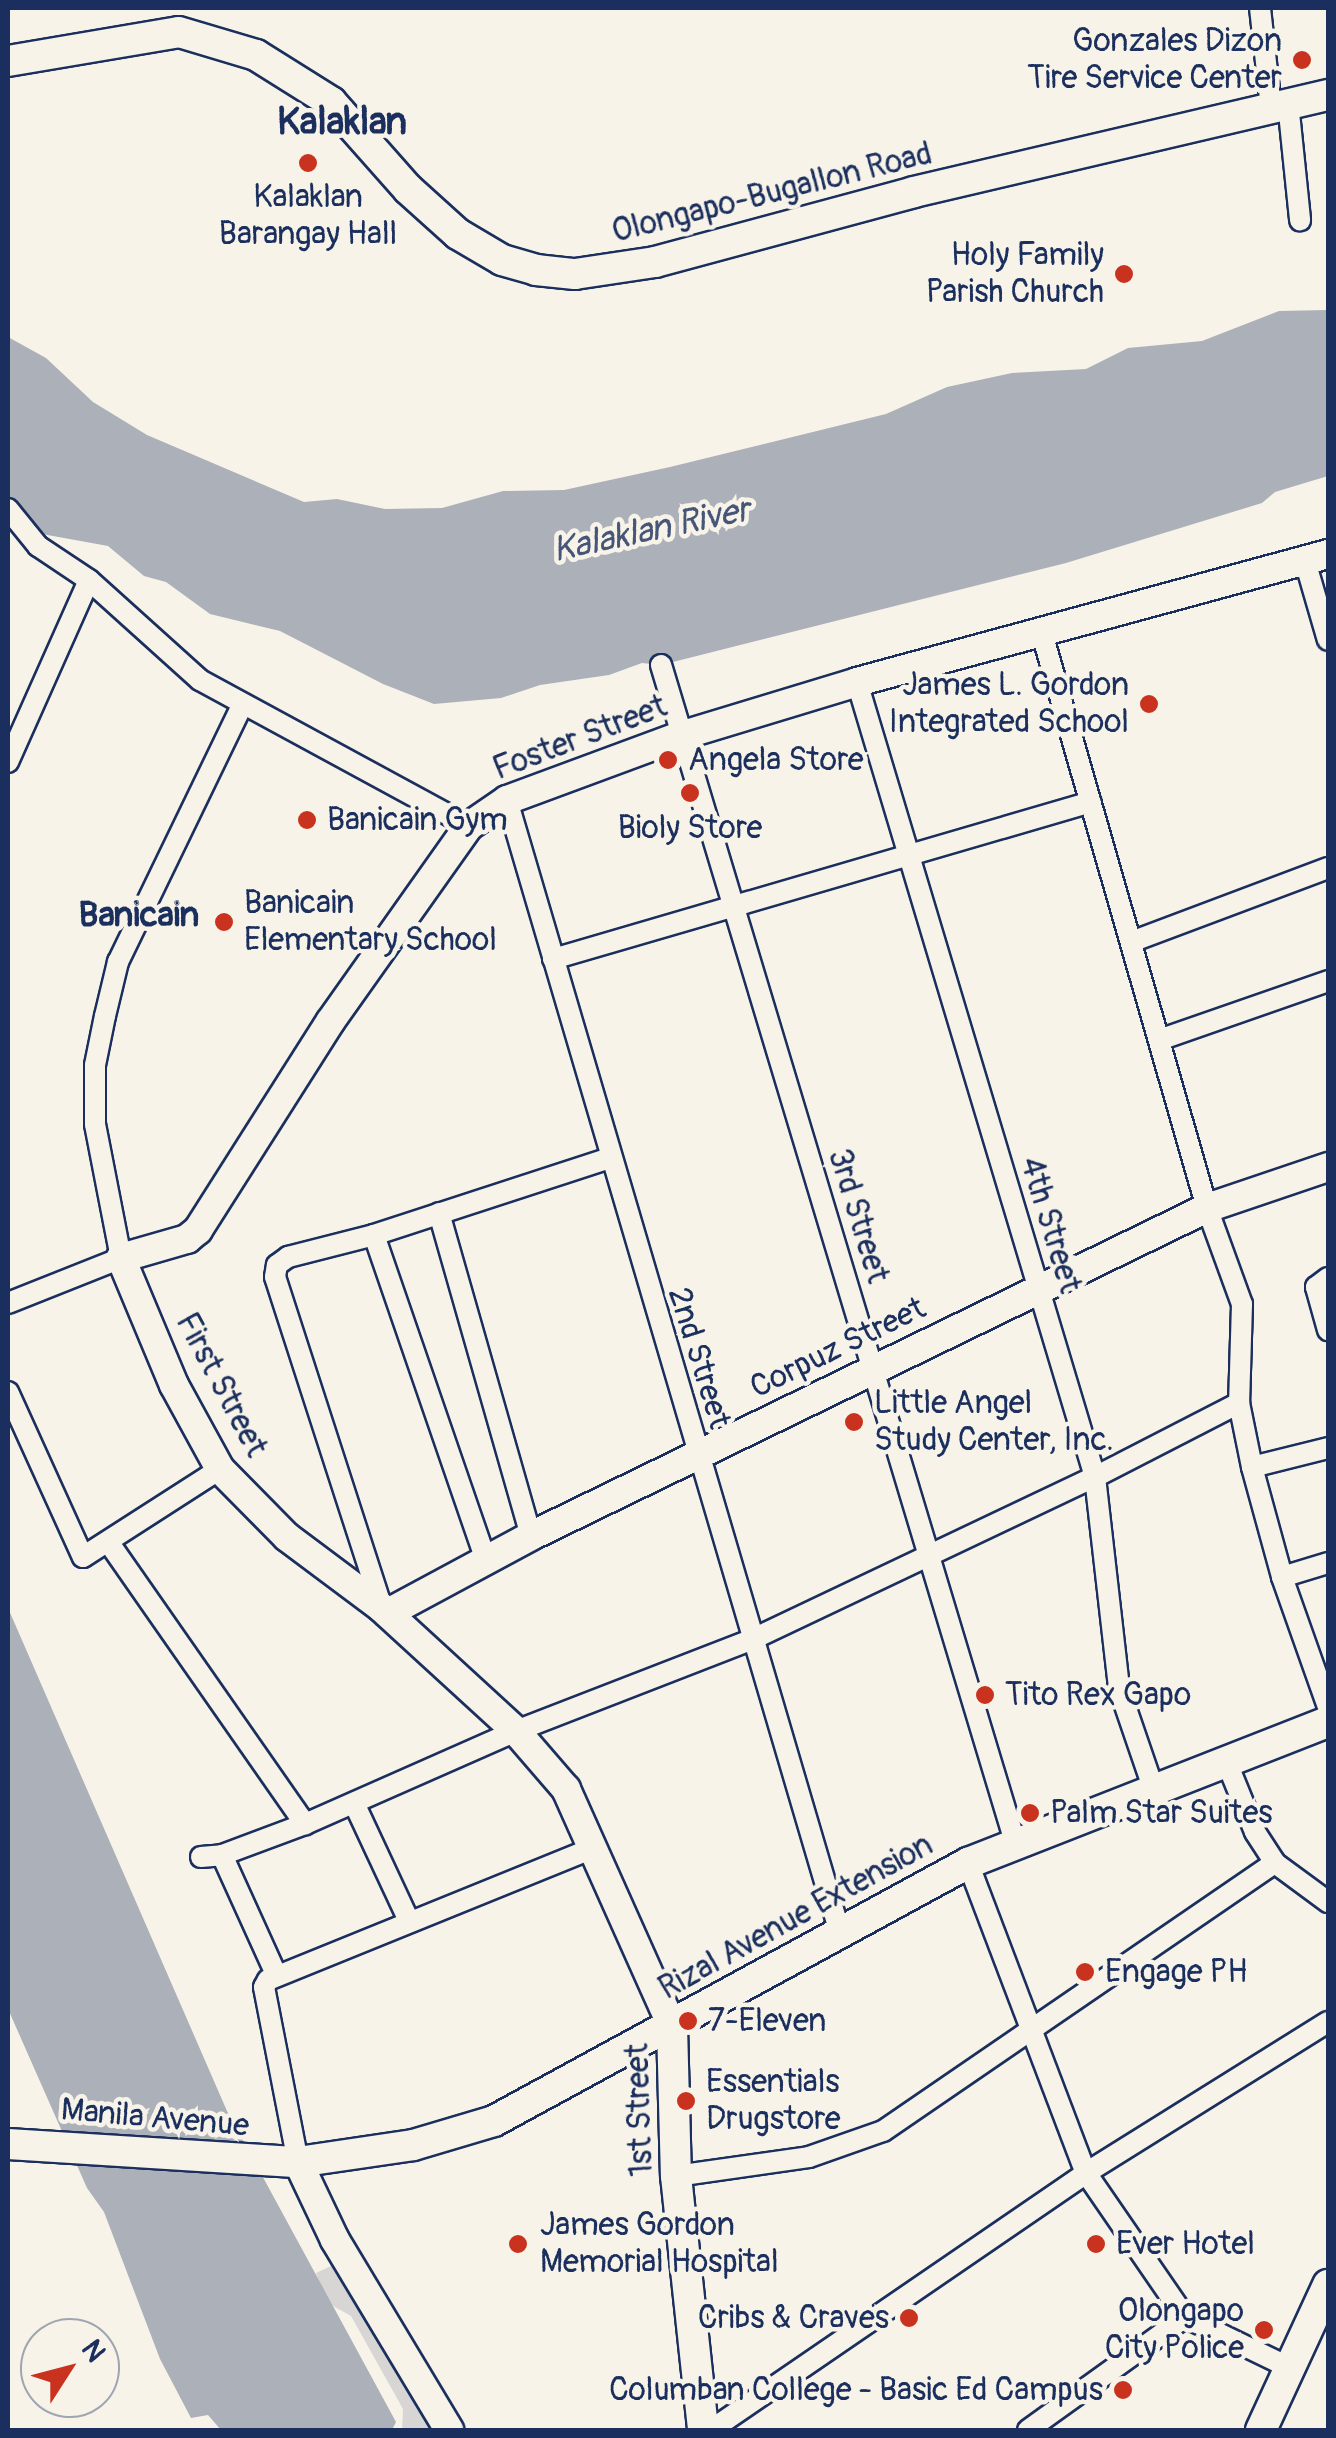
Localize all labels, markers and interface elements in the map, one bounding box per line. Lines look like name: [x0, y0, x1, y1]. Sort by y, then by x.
place label: Gonzales Dizon Tire Service Center: [1027, 23, 1282, 98]
marker: Gonzales Dizon Tire Service Center: [1291, 49, 1313, 71]
district label: Kalaklan: [277, 100, 407, 146]
street label: Olongapo-Bugallon Road: [608, 135, 936, 251]
marker: Kalaklan Barangay Hall: [297, 152, 319, 174]
place label: Kalaklan Barangay Hall: [219, 179, 397, 254]
place label: Holy Family Parish Church: [926, 237, 1104, 312]
marker: Holy Family Parish Church: [1113, 263, 1135, 285]
water label: Kalaklan River: [549, 489, 753, 571]
place label: James L. Gordon Integrated School: [889, 667, 1129, 742]
street label: Foster Street: [488, 687, 672, 789]
marker: James L. Gordon Integrated School: [1138, 693, 1160, 715]
place label: Angela Store: [688, 741, 863, 779]
marker: Angela Store: [657, 749, 679, 771]
marker: Bioly Store: [679, 782, 701, 804]
place label: Banicain Gym: [327, 801, 508, 839]
marker: Banicain Gym: [296, 809, 318, 831]
place label: Bioly Store: [618, 809, 762, 847]
place label: Banicain Elementary School: [244, 885, 497, 960]
district label: Banicain: [79, 894, 199, 936]
marker: Banicain Elementary School: [213, 911, 235, 933]
street label: 3rd Street: [819, 1144, 897, 1288]
street label: 4th Street: [1011, 1152, 1089, 1298]
street label: 2nd Street: [659, 1283, 739, 1433]
street label: Corpuz Street: [744, 1289, 932, 1407]
street label: First Street: [167, 1307, 275, 1463]
place label: Little Angel Study Center, Inc.: [874, 1385, 1114, 1460]
marker: Little Angel Study Center, Inc.: [843, 1411, 865, 1433]
place label: Tito Rex Gapo: [1005, 1676, 1191, 1714]
marker: Tito Rex Gapo: [974, 1684, 996, 1706]
place label: Palm Star Suites: [1050, 1794, 1272, 1832]
marker: Palm Star Suites: [1019, 1802, 1041, 1824]
street label: Rizal Avenue Extension: [652, 1826, 940, 2008]
place label: Engage PH: [1105, 1953, 1247, 1991]
marker: Engage PH: [1074, 1961, 1096, 1983]
place label: 7-Eleven: [708, 2002, 826, 2040]
marker: 7-Eleven: [677, 2010, 699, 2032]
street label: 1st Street: [618, 2043, 662, 2177]
place label: Essentials Drugstore: [706, 2064, 841, 2139]
marker: Essentials Drugstore: [675, 2090, 697, 2112]
street label: Manila Avenue: [59, 2091, 251, 2145]
place label: James Gordon Memorial Hospital: [540, 2207, 779, 2282]
place label: Ever Hotel: [1116, 2225, 1255, 2263]
marker: James Gordon Memorial Hospital: [505, 2231, 531, 2257]
marker: Ever Hotel: [1085, 2233, 1107, 2255]
place label: Olongapo City Police: [1105, 2293, 1244, 2368]
place label: Cribs & Craves: [698, 2299, 889, 2337]
marker: Cribs & Craves: [898, 2307, 920, 2329]
north arrow: [20, 2318, 120, 2418]
marker: Olongapo City Police: [1253, 2319, 1275, 2341]
text: N: [73, 2333, 113, 2369]
place label: Columban College - Basic Ed Campus: [609, 2371, 1103, 2409]
marker: Columban College - Basic Ed Campus: [1112, 2379, 1134, 2401]

